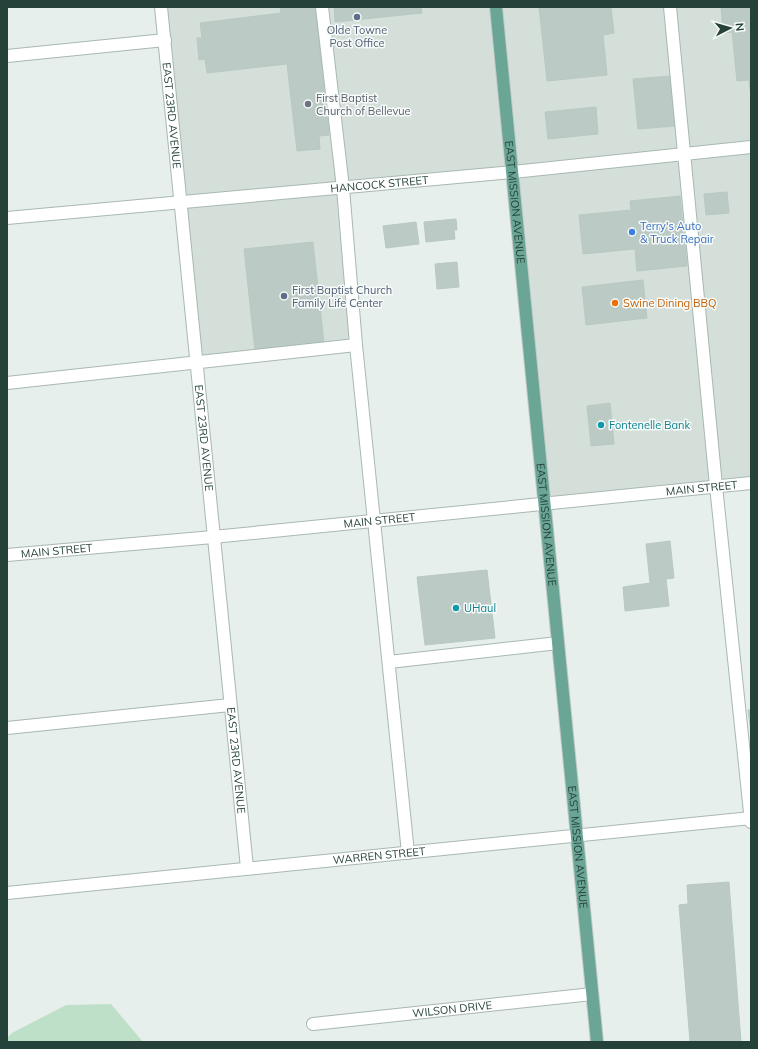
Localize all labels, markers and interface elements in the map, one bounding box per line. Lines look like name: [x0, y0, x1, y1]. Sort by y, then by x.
north arrow: [710, 8, 750, 48]
marker: Olde Towne Post Office: [352, 12, 362, 22]
text: N: [733, 22, 747, 32]
place label: Olde Towne Post Office: [327, 23, 387, 50]
street label: EAST 23RD AVENUE: [160, 62, 184, 169]
place label: First Baptist Church of Bellevue: [316, 91, 411, 118]
marker: First Baptist Church of Bellevue: [303, 99, 313, 109]
street label: EAST MISSION AVENUE: [502, 140, 528, 264]
street label: HANCOCK STREET: [330, 173, 429, 196]
place label: Terry's Auto & Truck Repair: [640, 219, 714, 246]
marker: Terry's Auto & Truck Repair: [627, 227, 637, 237]
place label: First Baptist Church Family Life Center: [292, 283, 392, 310]
marker: First Baptist Church Family Life Center: [279, 291, 289, 301]
place label: Swine Dining BBQ: [623, 296, 717, 310]
marker: Swine Dining BBQ: [610, 298, 620, 308]
street label: EAST 23RD AVENUE: [192, 384, 216, 492]
place label: Fontenelle Bank: [609, 418, 691, 432]
marker: Fontenelle Bank: [596, 420, 606, 430]
street label: EAST MISSION AVENUE: [534, 462, 559, 587]
street label: MAIN STREET: [665, 477, 739, 498]
street label: MAIN STREET: [343, 510, 416, 531]
street label: MAIN STREET: [20, 541, 94, 561]
place label: UHaul: [464, 601, 496, 615]
marker: UHaul: [451, 603, 461, 613]
street label: EAST 23RD AVENUE: [224, 706, 249, 814]
street label: EAST MISSION AVENUE: [565, 785, 591, 909]
street label: WARREN STREET: [332, 844, 426, 867]
street label: WILSON DRIVE: [412, 998, 493, 1020]

